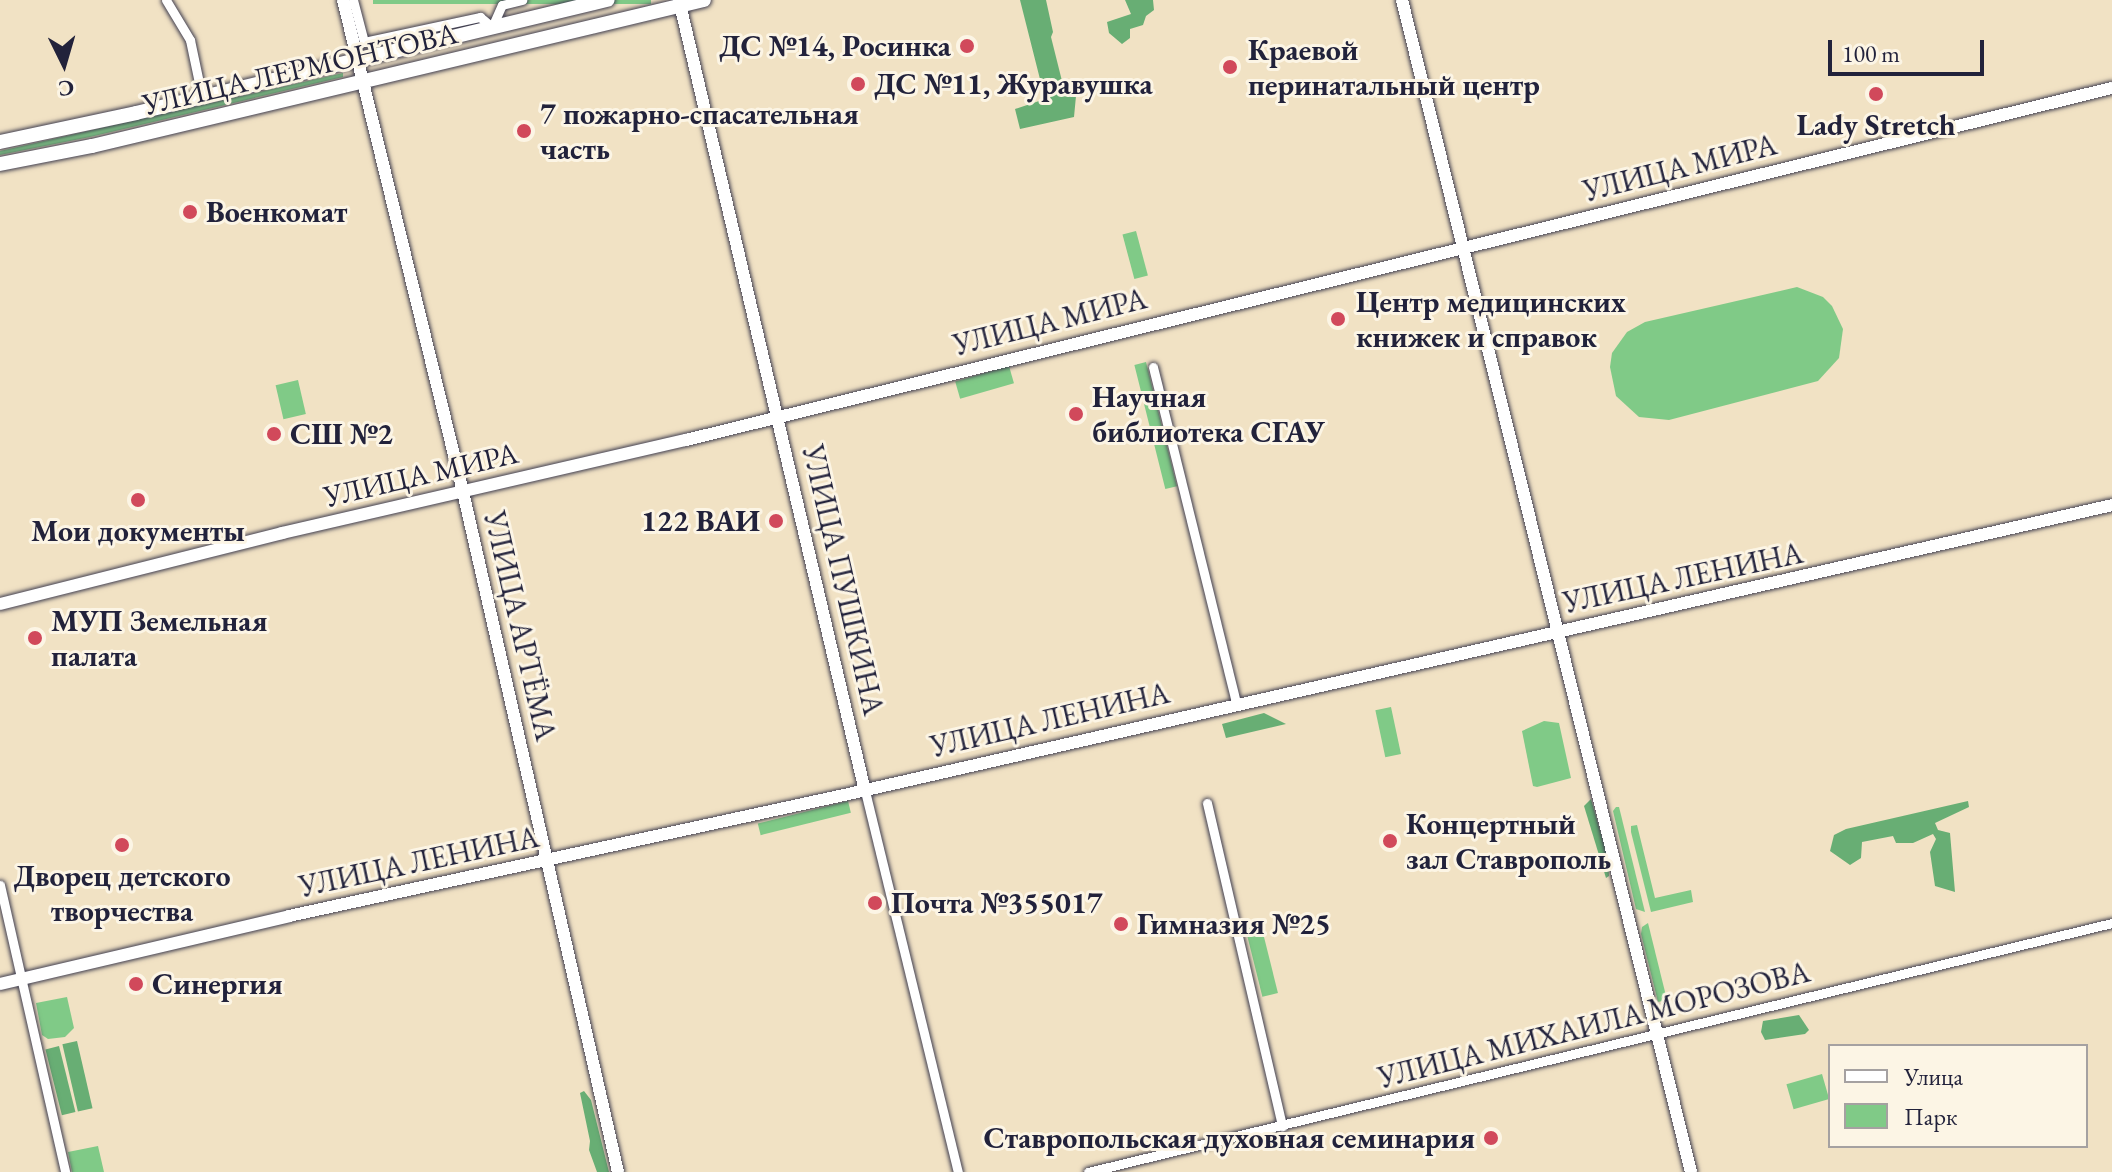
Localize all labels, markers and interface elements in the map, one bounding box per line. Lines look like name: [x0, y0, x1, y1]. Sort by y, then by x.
street label: УЛИЦА ЛЕРМОНТОВА: [139, 15, 461, 123]
north arrow: [24, 24, 104, 104]
scale bar: [1832, 24, 1988, 74]
place label: ДС №14, Росинка: [719, 28, 951, 64]
place label: Краевой перинатальный центр: [1248, 32, 1540, 102]
marker: ДС №14, Росинка: [958, 37, 976, 55]
text: 100 m: [1842, 38, 1900, 69]
marker: Краевой перинатальный центр: [1219, 56, 1241, 78]
place label: ДС №11, Журавушка: [874, 66, 1153, 102]
text: С: [57, 73, 75, 104]
marker: ДС №11, Журавушка: [849, 75, 867, 93]
marker: Lady Stretch: [1867, 85, 1885, 103]
place label: 7 пожарно-спасательная часть: [540, 96, 859, 166]
place label: Lady Stretch: [1796, 107, 1956, 143]
marker: 7 пожарно-спасательная часть: [515, 122, 533, 140]
street label: УЛИЦА МИРА: [1579, 127, 1781, 209]
place label: Военкомат: [206, 194, 347, 230]
marker: Военкомат: [181, 203, 199, 221]
street label: УЛИЦА МИРА: [949, 281, 1151, 363]
place label: Центр медицинских книжек и справок: [1356, 284, 1626, 354]
marker: Центр медицинских книжек и справок: [1327, 308, 1349, 330]
place label: Научная библиотека СГАУ: [1092, 379, 1325, 450]
marker: Научная библиотека СГАУ: [1067, 405, 1085, 423]
place label: СШ №2: [290, 416, 393, 452]
marker: СШ №2: [265, 425, 283, 443]
street label: УЛИЦА МИРА: [320, 435, 522, 515]
street label: УЛИЦА ПУШКИНА: [794, 441, 892, 719]
marker: Мои документы: [129, 491, 147, 509]
place label: 122 ВАИ: [641, 503, 760, 539]
street label: УЛИЦА АРТЁМА: [476, 508, 564, 744]
marker: 122 ВАИ: [767, 512, 785, 530]
place label: Мои документы: [31, 513, 245, 549]
street label: УЛИЦА ЛЕНИНА: [1560, 535, 1806, 621]
place label: МУП Земельная палата: [51, 603, 268, 674]
marker: МУП Земельная палата: [26, 629, 44, 647]
street label: УЛИЦА ЛЕНИНА: [927, 675, 1173, 765]
place label: Концертный зал Ставрополь: [1406, 806, 1611, 876]
street label: УЛИЦА ЛЕНИНА: [296, 819, 542, 905]
marker: Концертный зал Ставрополь: [1381, 832, 1399, 850]
marker: Дворец детского творчества: [113, 836, 131, 854]
place label: Дворец детского творчества: [13, 858, 231, 928]
place label: Почта №355017: [891, 885, 1103, 921]
marker: Почта №355017: [866, 894, 884, 912]
place label: Гимназия №25: [1137, 906, 1331, 942]
marker: Гимназия №25: [1112, 915, 1130, 933]
street label: УЛИЦА МИХАИЛА МОРОЗОВА: [1374, 954, 1814, 1096]
place label: Синергия: [152, 966, 283, 1002]
marker: Синергия: [127, 975, 145, 993]
legend: [1828, 1044, 2088, 1148]
text: Улица: [1904, 1061, 1963, 1092]
text: Парк: [1904, 1101, 1957, 1132]
place label: Ставропольская духовная семинария: [983, 1120, 1475, 1156]
marker: Ставропольская духовная семинария: [1482, 1129, 1500, 1147]

